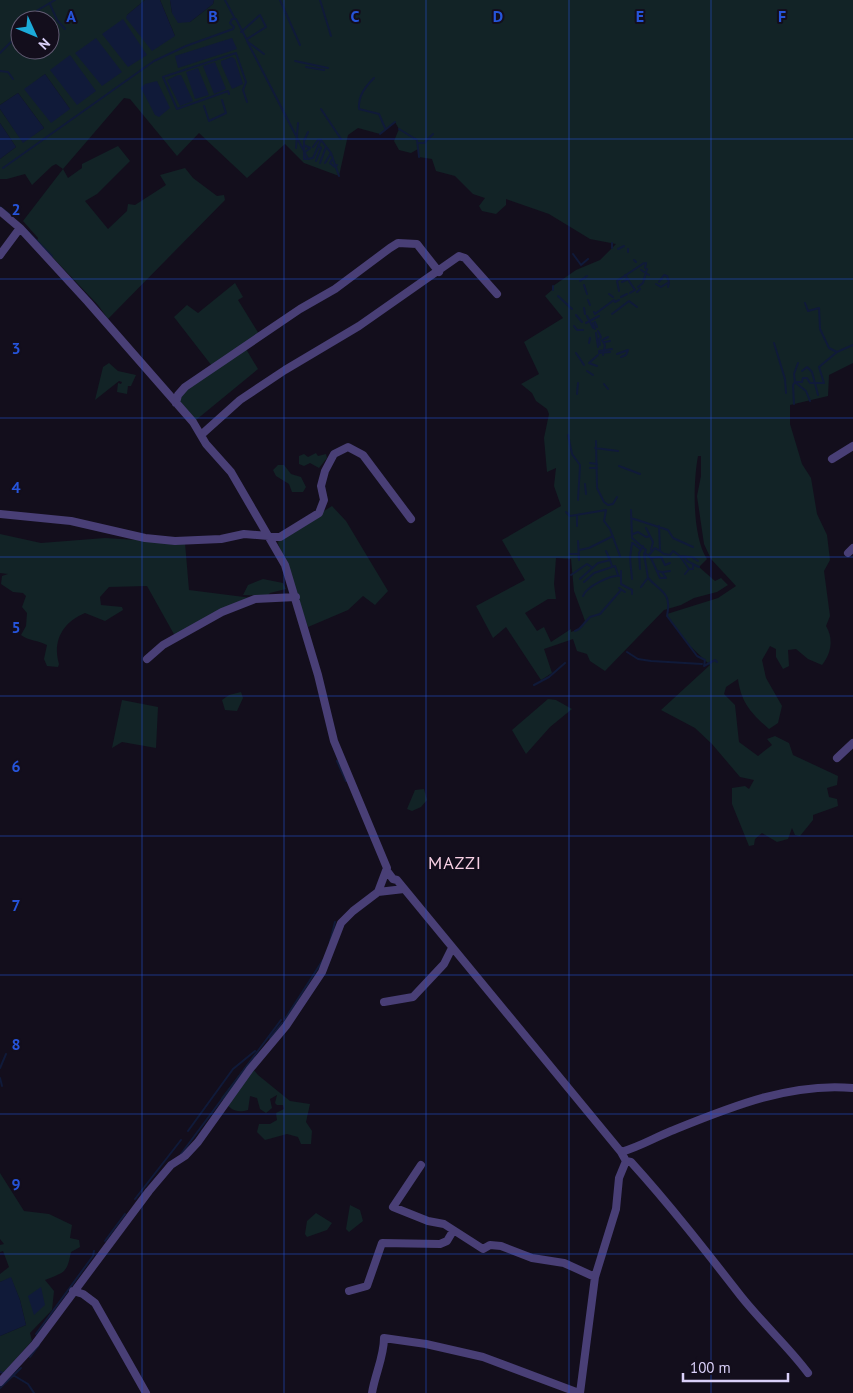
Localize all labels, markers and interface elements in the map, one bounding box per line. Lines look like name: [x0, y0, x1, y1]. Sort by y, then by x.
text: A: [66, 6, 76, 26]
text: B: [208, 6, 218, 26]
text: C: [351, 6, 360, 26]
text: D: [493, 6, 503, 26]
text: E: [636, 6, 644, 26]
text: F: [778, 6, 786, 26]
north arrow: [10, 10, 60, 60]
text: N: [35, 34, 54, 54]
text: 2: [11, 199, 21, 219]
text: 3: [11, 338, 21, 358]
text: 4: [11, 477, 21, 497]
text: 5: [11, 617, 21, 637]
text: 6: [11, 756, 21, 776]
district label: MAZZI: [428, 851, 482, 874]
text: 7: [11, 895, 21, 915]
text: 8: [11, 1034, 21, 1054]
text: 9: [11, 1174, 21, 1194]
scale bar: [683, 1350, 788, 1382]
text: 100 m: [690, 1358, 731, 1377]

